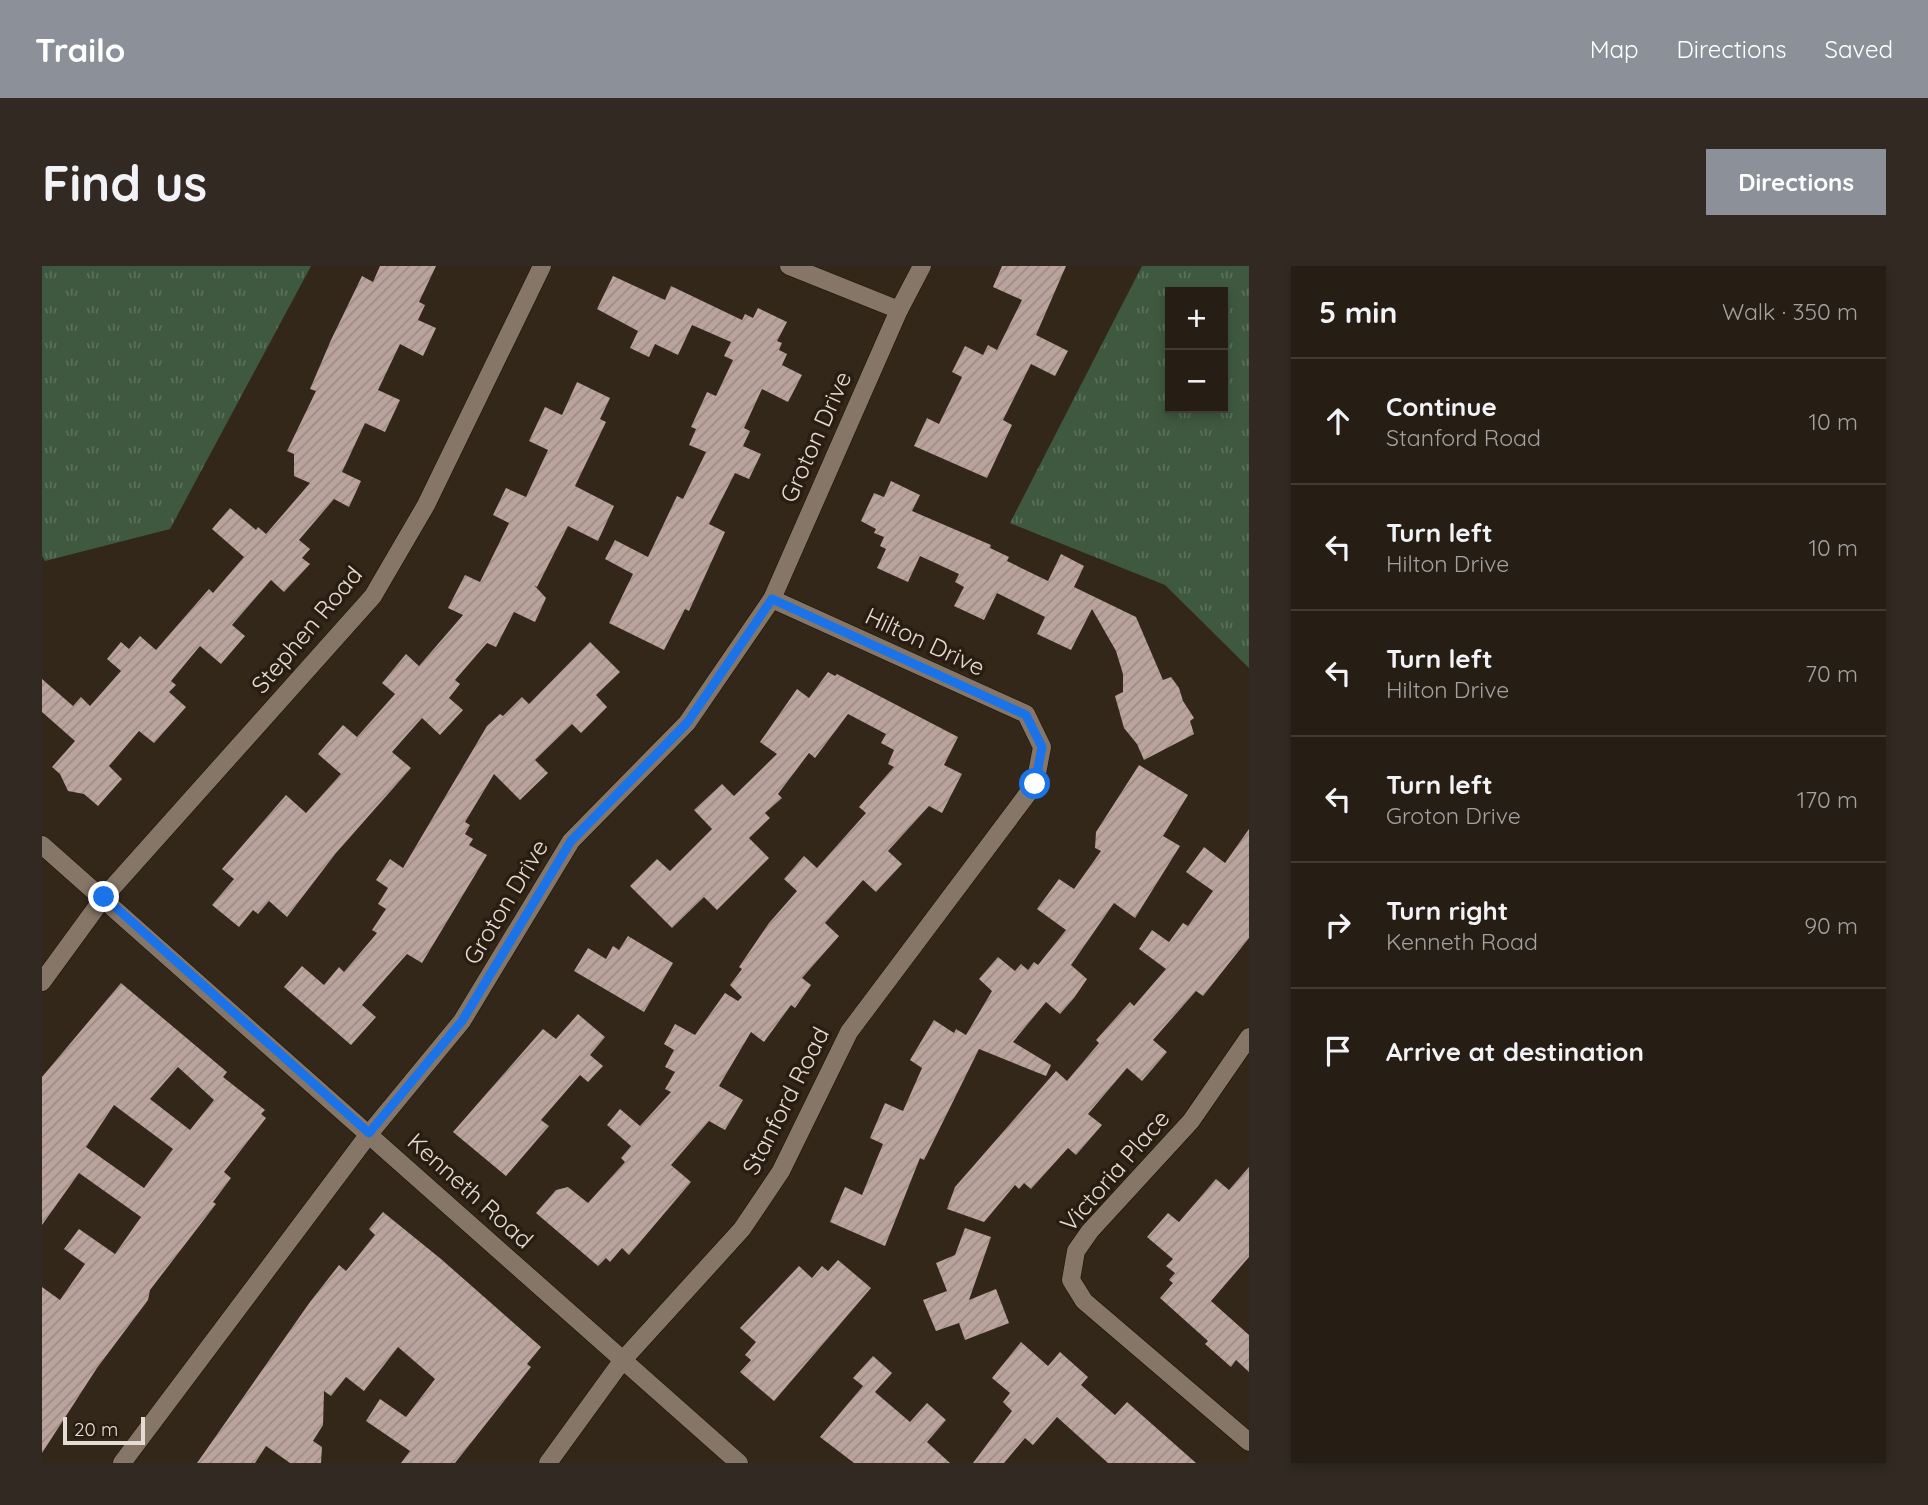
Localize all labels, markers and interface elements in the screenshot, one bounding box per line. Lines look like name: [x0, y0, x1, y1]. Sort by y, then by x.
text: Trailo: [35, 29, 125, 70]
text: Map: [1590, 34, 1639, 64]
text: Directions: [1677, 34, 1787, 64]
text: Saved: [1825, 34, 1893, 64]
button: Directions: [1706, 149, 1886, 215]
text: Find us: [42, 152, 207, 213]
map controls: [1165, 287, 1228, 413]
button: +: [1165, 287, 1228, 350]
text: 5 min: [1319, 293, 1397, 331]
text: Walk · 350 m: [1722, 297, 1858, 326]
button: −: [1165, 350, 1228, 413]
street label: Groton Drive: [773, 366, 857, 507]
text: Continue: [1386, 390, 1497, 423]
icon: ahead: [1319, 402, 1357, 440]
text: 10 m: [1809, 407, 1858, 436]
text: Stanford Road: [1386, 423, 1541, 452]
text: Turn left: [1386, 516, 1493, 549]
icon: left: [1319, 528, 1357, 566]
text: 10 m: [1809, 533, 1858, 562]
text: Hilton Drive: [1386, 549, 1509, 578]
street label: Stephen Road: [244, 560, 368, 699]
street label: Hilton Drive: [861, 600, 990, 682]
text: Turn left: [1386, 642, 1493, 675]
icon: left: [1319, 654, 1357, 692]
text: 70 m: [1805, 659, 1858, 688]
text: Hilton Drive: [1386, 675, 1509, 704]
route start: [1019, 768, 1050, 799]
text: Turn left: [1386, 768, 1493, 801]
icon: left: [1319, 780, 1357, 818]
text: 170 m: [1797, 785, 1858, 814]
text: Groton Drive: [1386, 801, 1521, 830]
street label: Groton Drive: [456, 834, 554, 969]
route end: [88, 881, 119, 912]
text: Turn right: [1386, 894, 1508, 927]
icon: right: [1319, 906, 1357, 944]
text: 90 m: [1804, 911, 1858, 940]
text: Kenneth Road: [1386, 927, 1538, 956]
street label: Stanford Road: [735, 1022, 835, 1179]
icon: arrive: [1319, 1032, 1357, 1070]
text: Arrive at destination: [1386, 1035, 1644, 1068]
street label: Victoria Place: [1053, 1103, 1175, 1237]
street label: Kenneth Road: [402, 1126, 540, 1254]
scale bar: [63, 1414, 145, 1446]
text: 20 m: [74, 1417, 118, 1441]

